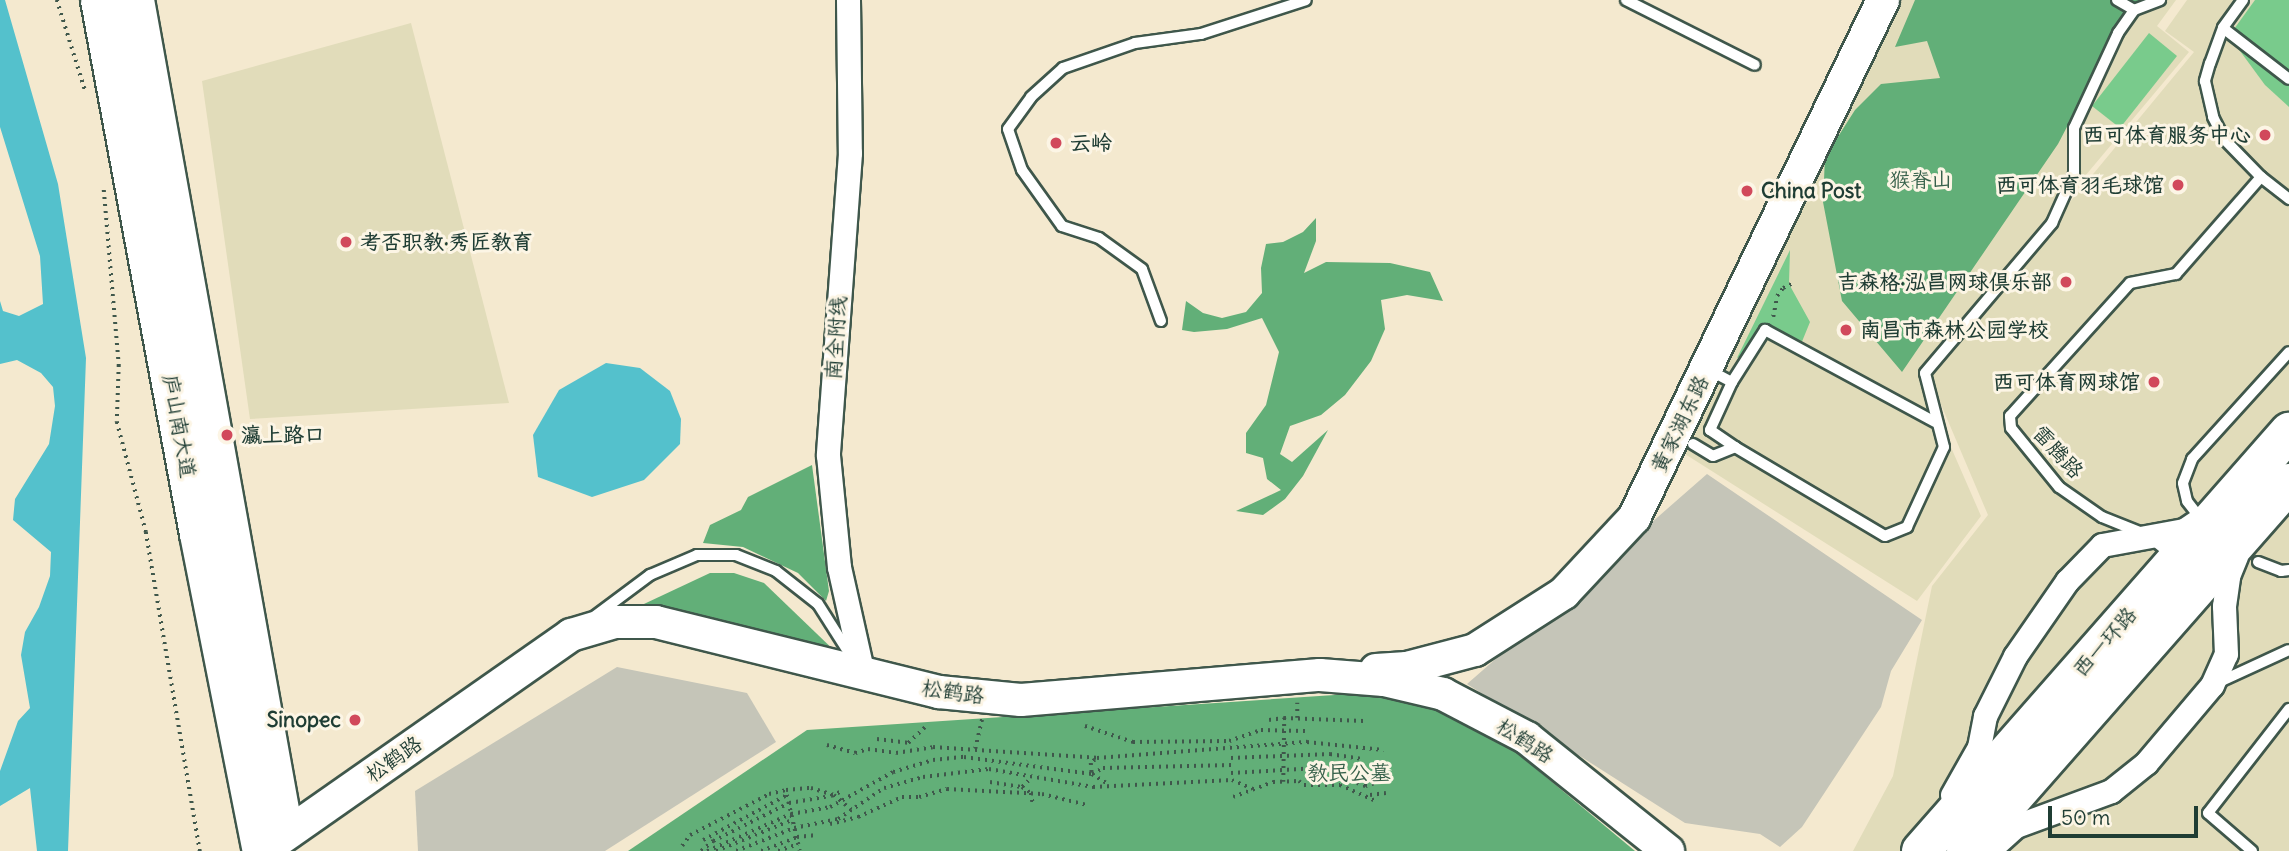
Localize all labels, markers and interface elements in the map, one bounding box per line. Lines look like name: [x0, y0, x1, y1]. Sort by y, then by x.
place label: 西可体育服务中心: [2083, 122, 2251, 148]
marker: 西可体育服务中心: [2257, 127, 2273, 143]
place label: 云岭: [1070, 130, 1112, 156]
marker: 云岭: [1048, 135, 1064, 151]
park label: 猴脊山: [1890, 167, 1952, 193]
place label: 西可体育羽毛球馆: [1996, 172, 2164, 198]
marker: 西可体育羽毛球馆: [2170, 177, 2186, 193]
place label: China Post: [1761, 178, 1861, 204]
marker: China Post: [1739, 183, 1755, 199]
place label: 考否职教·秀匠教育: [360, 229, 533, 255]
marker: 考否职教·秀匠教育: [338, 234, 354, 250]
place label: 吉森格·泓昌网球俱乐部: [1837, 269, 2052, 295]
marker: 吉森格·泓昌网球俱乐部: [2058, 274, 2074, 290]
street label: 南全附线: [821, 295, 851, 381]
place label: 南昌市森林公园学校: [1860, 317, 2049, 343]
marker: 南昌市森林公园学校: [1838, 322, 1854, 338]
place label: 西可体育网球馆: [1993, 369, 2140, 395]
street label: 黄家湖东路: [1646, 371, 1714, 477]
street label: 庐山南大道: [157, 372, 201, 480]
marker: 西可体育网球馆: [2146, 374, 2162, 390]
street label: 雷腾路: [2027, 420, 2089, 484]
place label: 瀛上路口: [241, 422, 325, 448]
marker: 瀛上路口: [219, 427, 235, 443]
street label: 西一环路: [2068, 602, 2142, 682]
street label: 松鹤路: [920, 675, 986, 709]
place label: Sinopec: [267, 707, 341, 733]
marker: Sinopec: [347, 712, 363, 728]
street label: 松鹤路: [1492, 713, 1558, 769]
street label: 松鹤路: [361, 731, 427, 787]
park label: 教民公墓: [1307, 760, 1391, 786]
scale bar: [2051, 792, 2202, 836]
text: 50 m: [2061, 804, 2110, 831]

